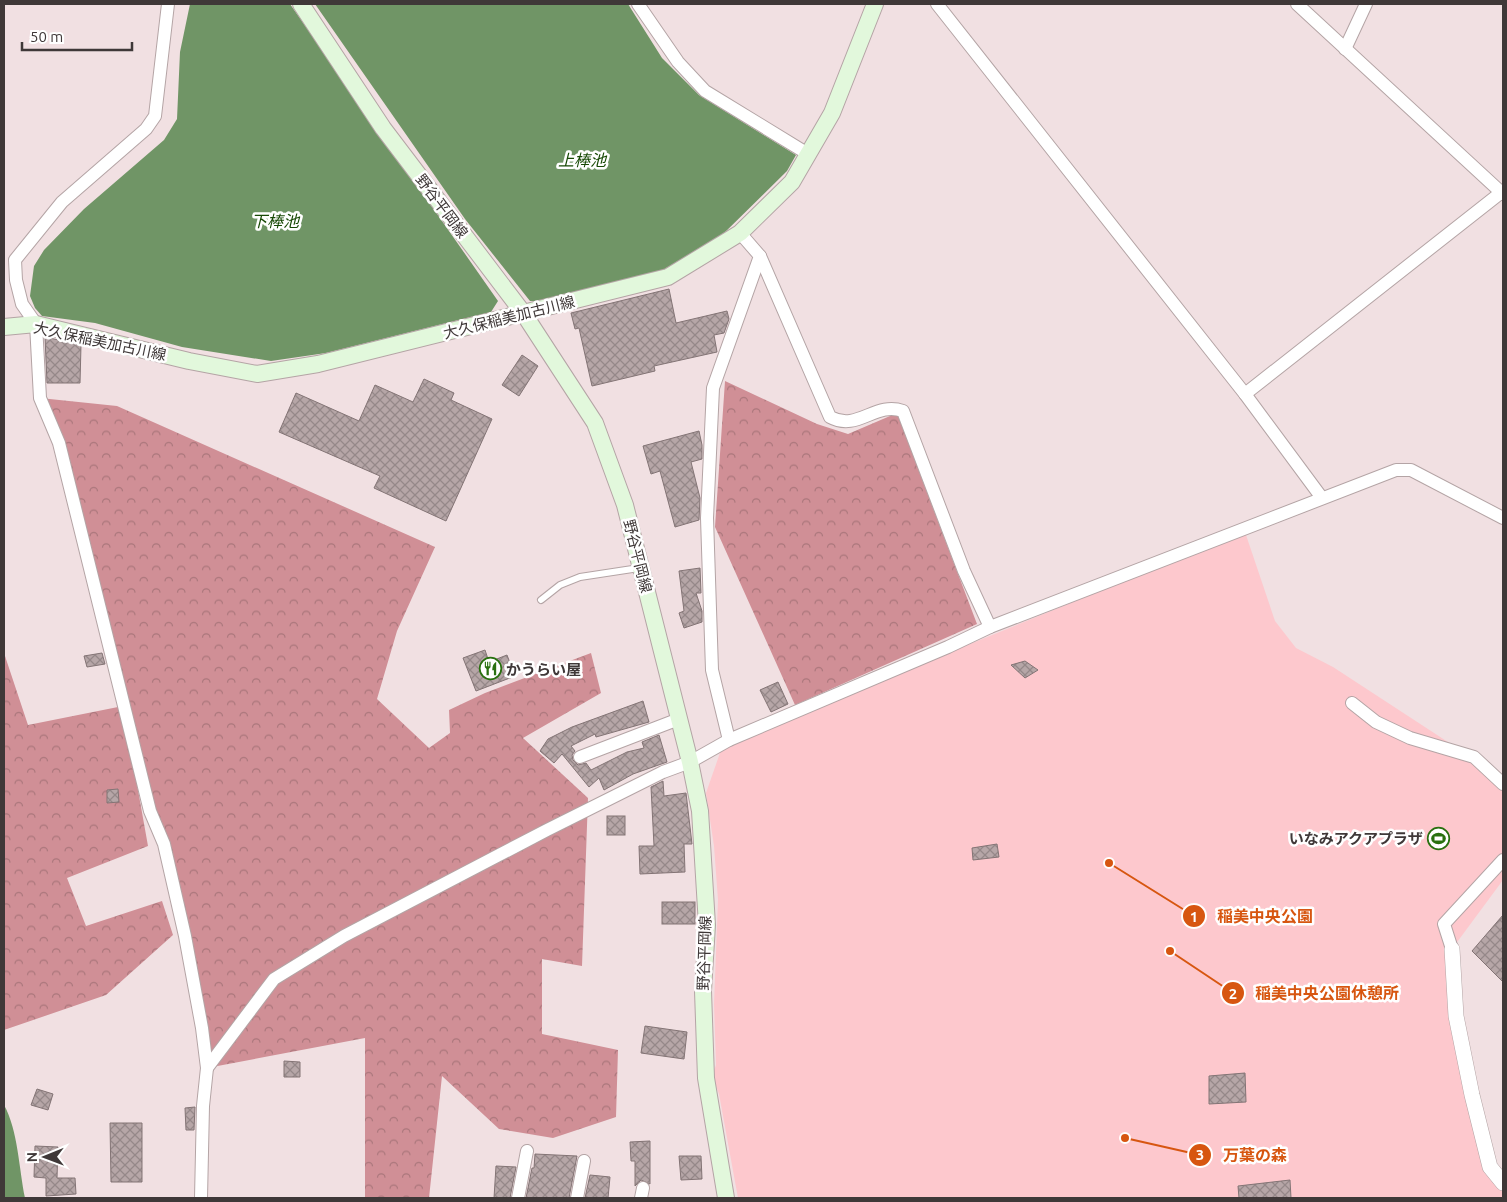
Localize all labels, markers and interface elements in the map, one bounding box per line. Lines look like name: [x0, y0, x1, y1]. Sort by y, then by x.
scale bar: [22, 20, 132, 52]
text: 50 m: [30, 28, 63, 45]
water label: 上棒池: [558, 151, 608, 169]
street label: 野谷平岡線: [413, 171, 471, 241]
water label: 下棒池: [251, 212, 301, 230]
street label: 大久保稲美加古川線: [441, 292, 577, 342]
street label: 大久保稲美加古川線: [32, 319, 168, 363]
street label: 野谷平岡線: [621, 518, 655, 594]
restaurant icon: かうらい屋: [478, 657, 502, 681]
place label: かうらい屋: [506, 661, 581, 678]
sports icon: いなみアクアプラザ: [1427, 826, 1451, 850]
place label: いなみアクアプラザ: [1289, 830, 1423, 847]
callout: 稲美中央公園: [1182, 901, 1323, 932]
text: 稲美中央公園: [1217, 907, 1313, 925]
text: 1: [1190, 908, 1198, 925]
street label: 野谷平岡線: [694, 915, 714, 991]
callout: 稲美中央公園休憩所: [1220, 978, 1409, 1009]
text: 稲美中央公園休憩所: [1255, 984, 1399, 1002]
text: 2: [1229, 985, 1237, 1002]
north arrow: [20, 1132, 70, 1182]
callout: 万葉の森: [1188, 1140, 1297, 1171]
text: 3: [1196, 1146, 1204, 1163]
text: 万葉の森: [1223, 1146, 1287, 1164]
text: N: [24, 1152, 40, 1163]

